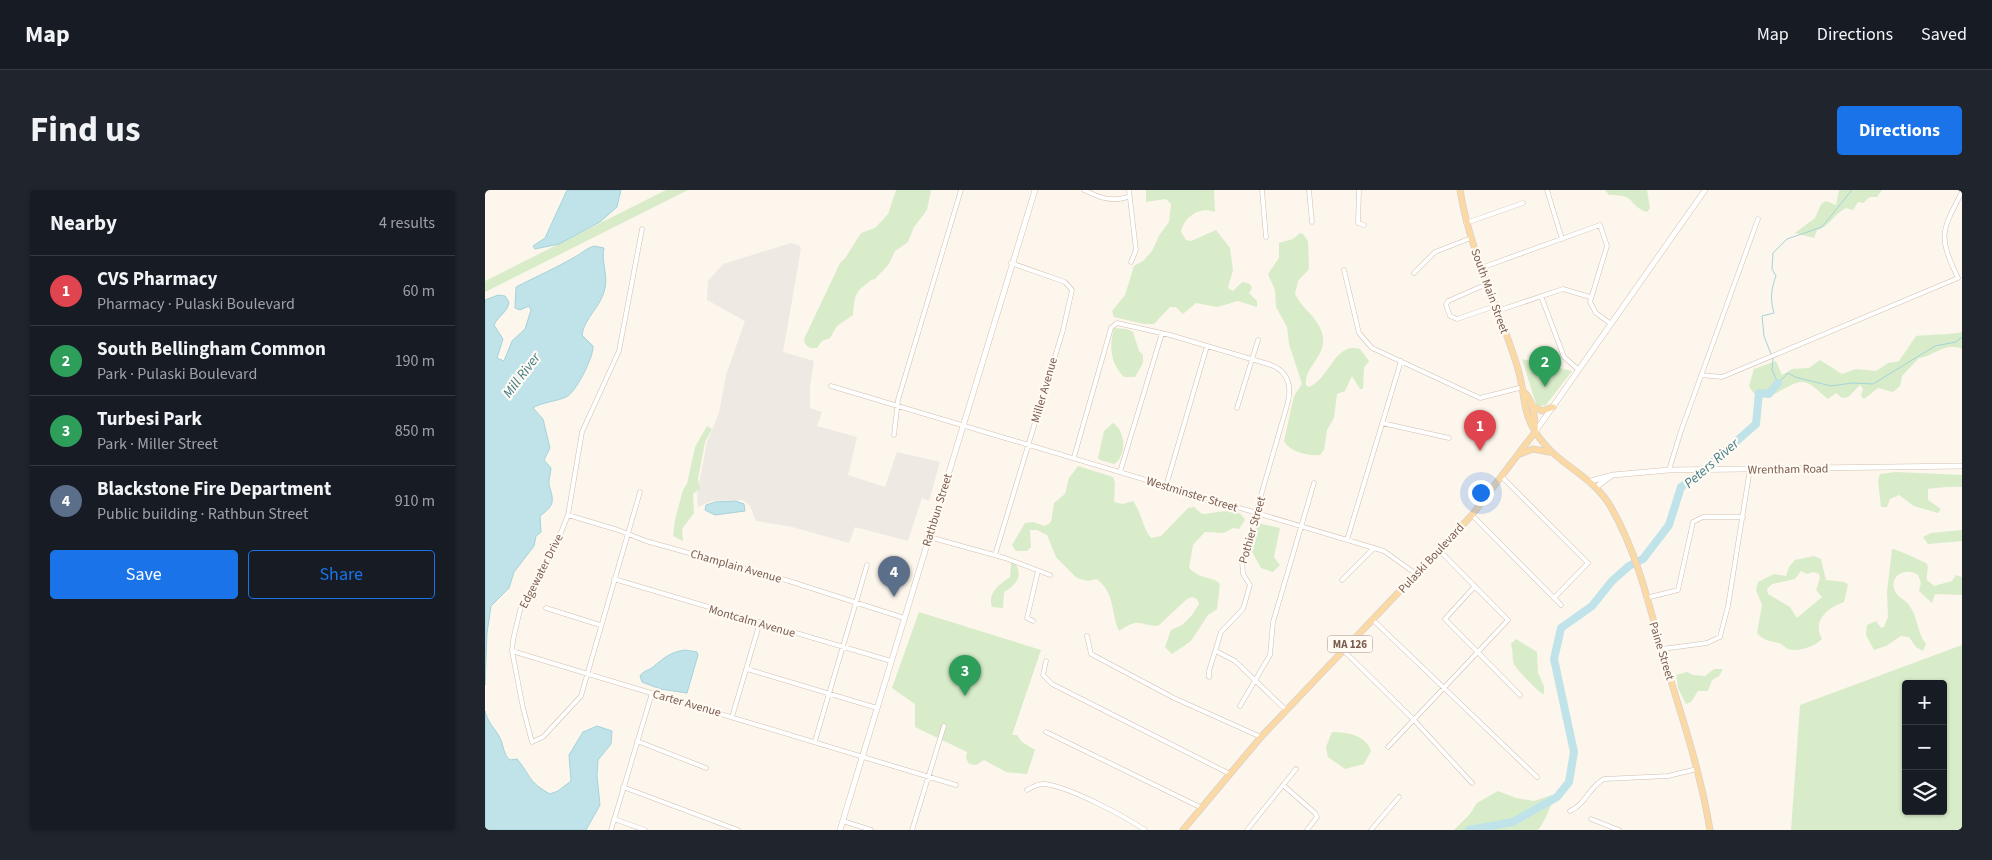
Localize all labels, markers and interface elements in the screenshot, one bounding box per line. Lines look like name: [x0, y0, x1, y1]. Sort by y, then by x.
text: Map: [25, 17, 70, 52]
text: Map: [1757, 22, 1789, 47]
text: Directions: [1817, 22, 1893, 47]
text: Saved: [1921, 22, 1967, 47]
text: Find us: [30, 105, 140, 155]
button: Directions: [1837, 106, 1962, 155]
text: Nearby: [50, 208, 117, 238]
text: 4 results: [379, 212, 435, 234]
street label: South Main Street: [1466, 246, 1513, 336]
text: CVS Pharmacy: [97, 266, 218, 293]
text: 1: [62, 280, 70, 302]
text: 60 m: [403, 280, 435, 302]
text: Pharmacy · Pulaski Boulevard: [97, 293, 295, 315]
text: South Bellingham Common: [97, 336, 326, 363]
pin: 2: [1529, 346, 1561, 387]
water label: Mill River: [498, 348, 546, 402]
text: 2: [62, 350, 70, 372]
text: 190 m: [395, 350, 435, 372]
street label: Miller Avenue: [1027, 355, 1062, 425]
text: Park · Pulaski Boulevard: [97, 363, 257, 385]
text: Turbesi Park: [97, 406, 202, 433]
pin: 1: [1464, 410, 1496, 451]
text: 3: [62, 420, 70, 442]
text: 850 m: [395, 420, 435, 442]
text: Park · Miller Street: [97, 433, 218, 455]
water label: Peters River: [1680, 433, 1744, 493]
street label: Wrentham Road: [1747, 460, 1829, 479]
street label: Rathbun Street: [918, 472, 957, 549]
street label: Westminster Street: [1144, 472, 1240, 516]
text: Blackstone Fire Department: [97, 476, 331, 503]
your location: [1468, 480, 1494, 506]
text: 4: [62, 490, 70, 512]
text: 910 m: [395, 490, 435, 512]
street label: Pothier Street: [1235, 495, 1270, 566]
text: Public building · Rathbun Street: [97, 503, 308, 525]
street label: Pulaski Boulevard: [1394, 520, 1468, 597]
street label: Edgewater Drive: [515, 531, 568, 611]
street label: Champlain Avenue: [688, 545, 783, 588]
button: Save: [50, 550, 238, 599]
button: Share: [248, 550, 435, 599]
pin: 4: [878, 556, 910, 597]
street label: Montcalm Avenue: [707, 601, 797, 642]
street label: Paine Street: [1645, 620, 1678, 682]
road number: MA 126: [1327, 636, 1373, 652]
pin: 3: [949, 655, 981, 696]
map controls: [1902, 680, 1947, 815]
button: +: [1902, 680, 1947, 725]
street label: Carter Avenue: [651, 686, 723, 721]
button: −: [1902, 725, 1947, 770]
button: layers: [1902, 770, 1947, 815]

